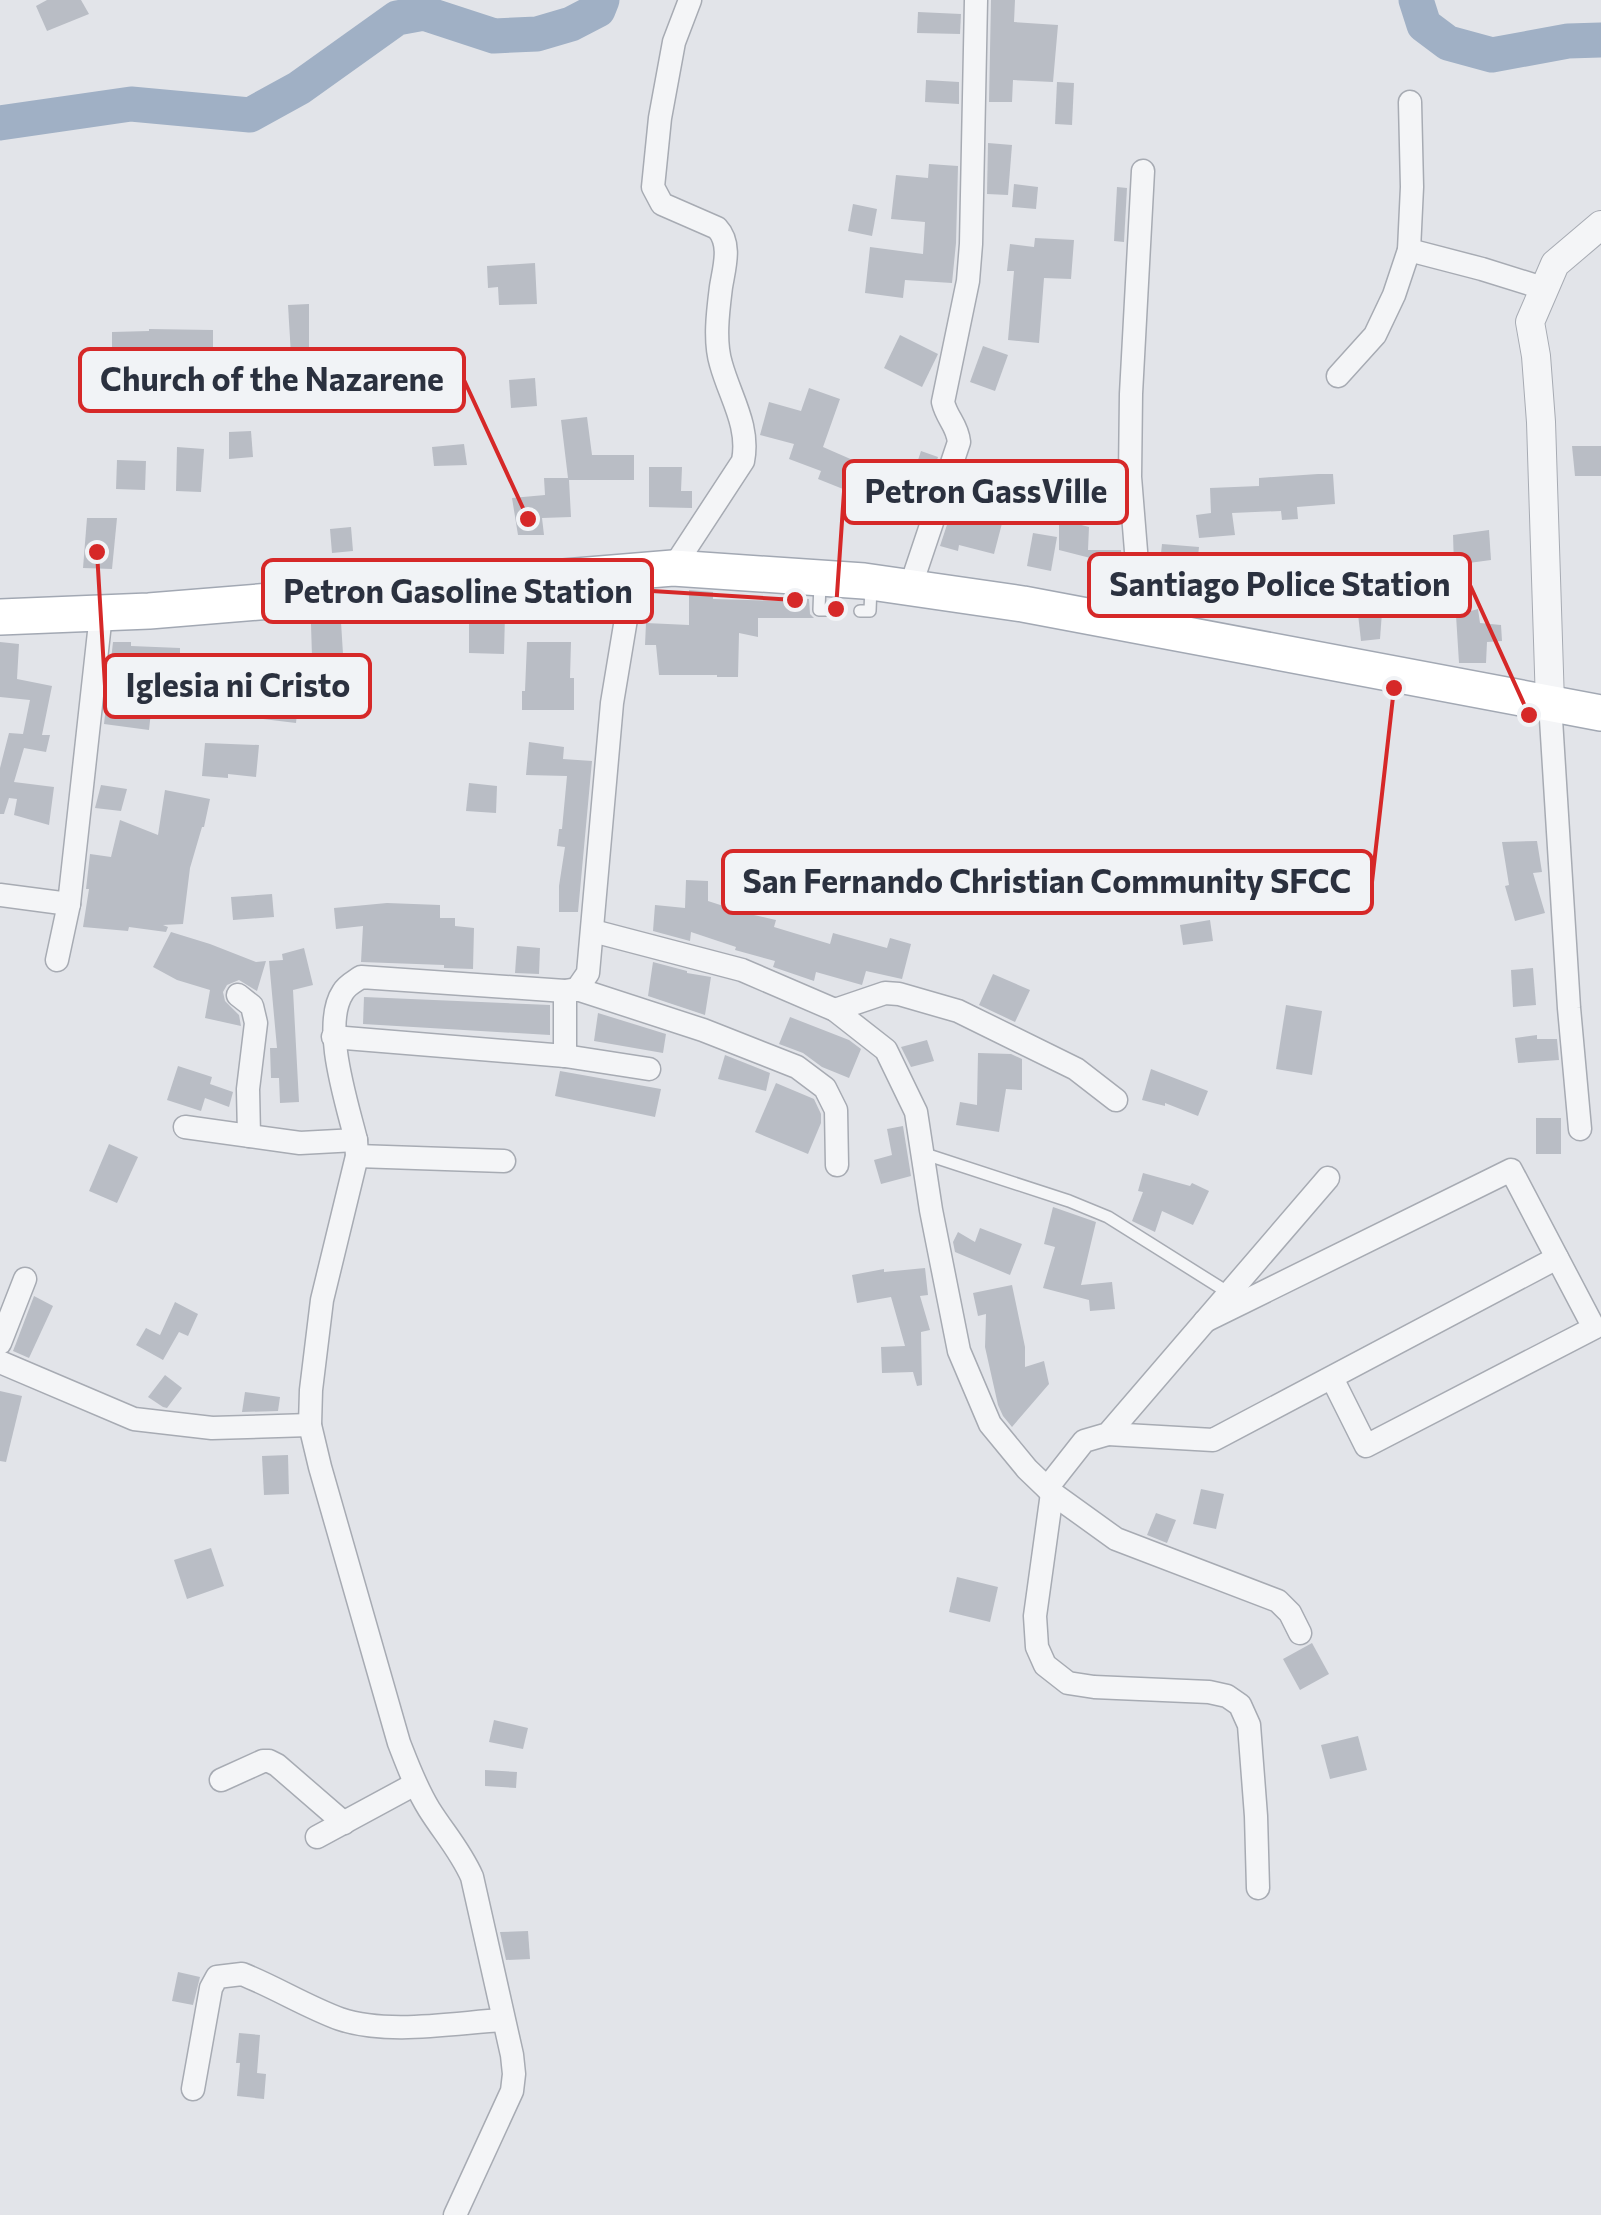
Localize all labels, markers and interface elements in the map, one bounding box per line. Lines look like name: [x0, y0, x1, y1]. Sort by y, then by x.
callout: Church of the Nazarene: [80, 349, 464, 411]
text: Church of the Nazarene: [100, 358, 444, 398]
callout: Petron GassVille: [844, 461, 1127, 523]
text: Petron GassVille: [865, 470, 1107, 510]
callout: Santiago Police Station: [1089, 554, 1470, 616]
callout: Petron Gasoline Station: [263, 560, 652, 622]
text: Santiago Police Station: [1109, 563, 1451, 603]
text: Petron Gasoline Station: [283, 570, 633, 610]
callout: Iglesia ni Cristo: [105, 655, 370, 717]
text: Iglesia ni Cristo: [126, 664, 350, 704]
callout: San Fernando Christian Community SFCC: [723, 851, 1372, 913]
text: San Fernando Christian Community SFCC: [743, 860, 1351, 900]

